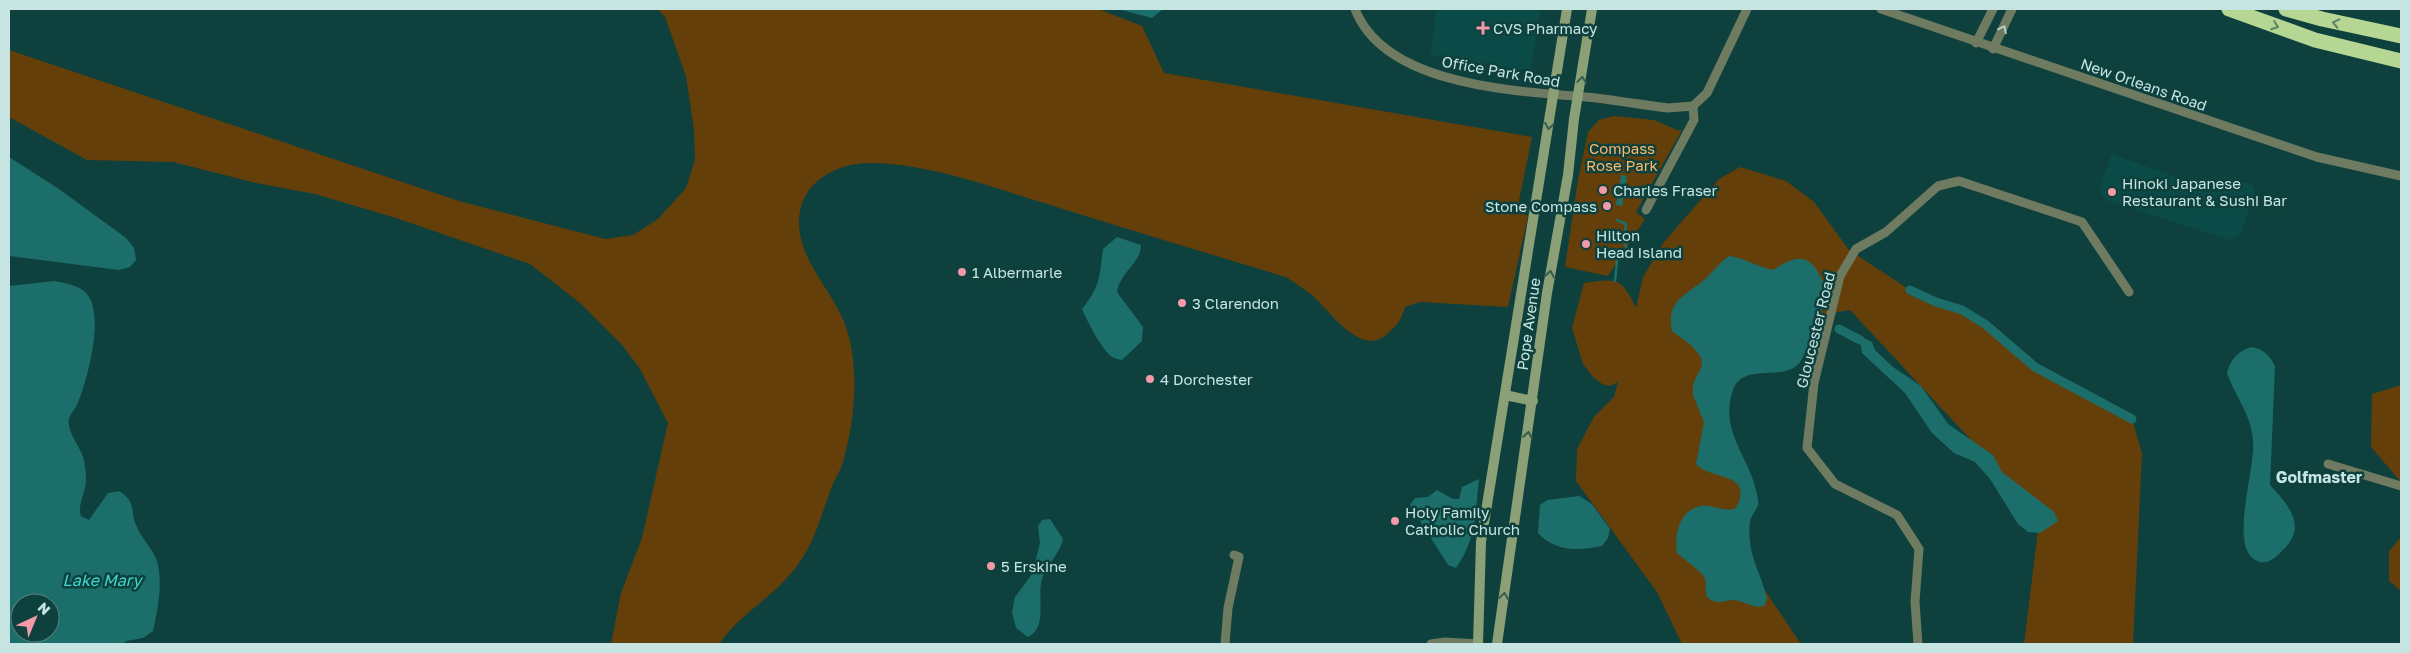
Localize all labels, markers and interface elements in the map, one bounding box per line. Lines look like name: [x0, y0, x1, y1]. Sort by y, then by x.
one-way arrow: [2332, 18, 2341, 29]
place label: CVS Pharmacy: [1493, 19, 1598, 37]
one-way arrow: [2270, 20, 2279, 30]
marker: CVS Pharmacy: [1477, 22, 1489, 34]
one-way arrow: [1997, 25, 2007, 34]
street label: Office Park Road: [1440, 52, 1562, 90]
street label: New Orleans Road: [2079, 54, 2209, 114]
one-way arrow: [1576, 75, 1586, 84]
one-way arrow: [1544, 122, 1554, 131]
park label: Compass Rose Park: [1586, 139, 1658, 174]
place label: Hinoki Japanese Restaurant & Sushi Bar: [2122, 174, 2287, 209]
place label: Charles Fraser: [1613, 181, 1718, 199]
marker: Charles Fraser: [1597, 184, 1609, 196]
marker: Hinoki Japanese Restaurant & Sushi Bar: [2106, 186, 2118, 198]
place label: Stone Compass: [1485, 197, 1597, 215]
marker: Stone Compass: [1601, 200, 1613, 212]
place label: Hilton Head Island: [1596, 226, 1682, 261]
marker: Hilton Head Island: [1580, 238, 1592, 250]
place label: 1 Albermarle: [972, 263, 1063, 281]
marker: 1 Albermarle: [956, 266, 968, 278]
one-way arrow: [1545, 270, 1555, 279]
street label: Gloucester Road: [1792, 270, 1838, 390]
street label: Pope Avenue: [1513, 276, 1543, 371]
place label: 3 Clarendon: [1192, 294, 1279, 312]
marker: 3 Clarendon: [1176, 297, 1188, 309]
place label: 4 Dorchester: [1160, 370, 1253, 388]
marker: 4 Dorchester: [1144, 373, 1156, 385]
one-way arrow: [1522, 431, 1533, 439]
district label: Golfmaster: [2276, 467, 2362, 487]
place label: Holy Family Catholic Church: [1405, 503, 1520, 538]
marker: Holy Family Catholic Church: [1389, 515, 1401, 527]
place label: 5 Erskine: [1001, 557, 1067, 575]
marker: 5 Erskine: [985, 560, 997, 572]
water label: Lake Mary: [63, 570, 143, 590]
one-way arrow: [1498, 592, 1509, 600]
north arrow: [10, 593, 60, 643]
text: N: [35, 598, 54, 618]

